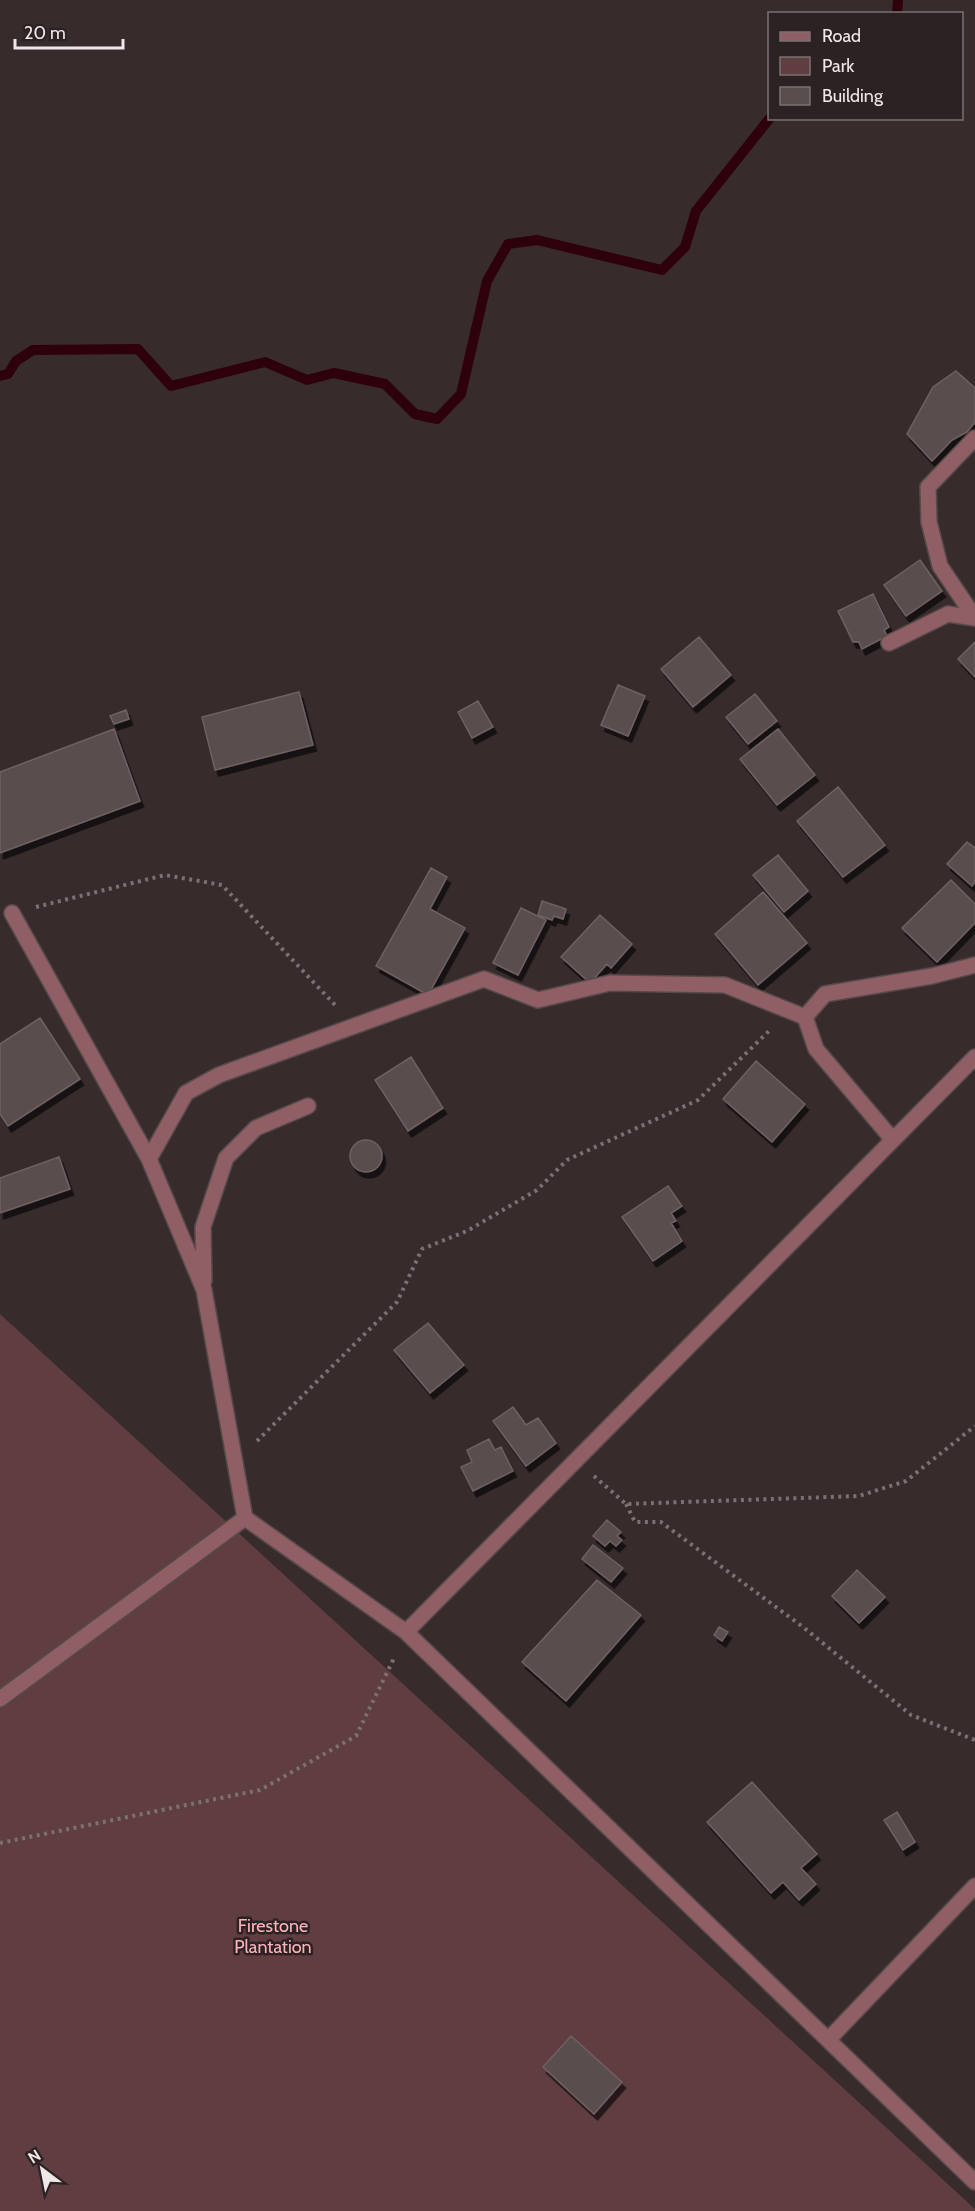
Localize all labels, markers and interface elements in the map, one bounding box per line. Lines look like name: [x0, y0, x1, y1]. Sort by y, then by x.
scale bar: [15, 12, 123, 50]
legend: [768, 12, 963, 120]
text: 20 m: [24, 22, 66, 44]
text: Road: [822, 25, 861, 47]
text: Park: [822, 55, 855, 77]
text: Building: [822, 85, 884, 107]
park label: Firestone Plantation: [234, 1915, 312, 1958]
north arrow: [12, 2139, 72, 2199]
text: N: [24, 2146, 44, 2168]

